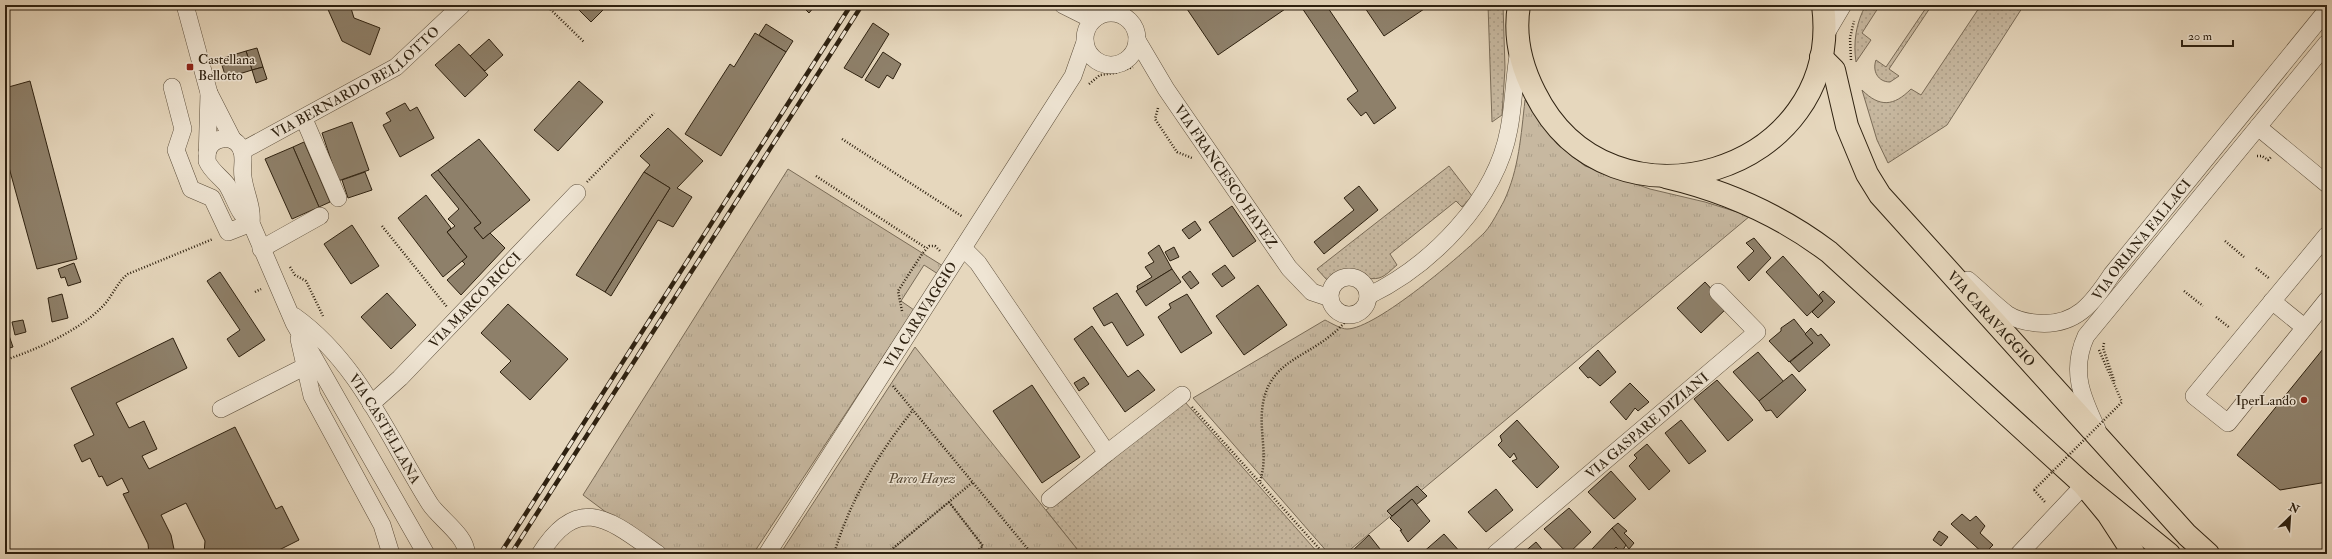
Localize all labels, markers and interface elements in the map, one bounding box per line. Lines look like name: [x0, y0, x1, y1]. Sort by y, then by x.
street label: VIA BERNARDO BELLOTTO: [268, 22, 443, 142]
scale bar: [2182, 22, 2233, 48]
text: 20 m: [2188, 29, 2213, 44]
place label: Castellana Bellotto: [198, 51, 255, 84]
marker: Castellana Bellotto: [185, 62, 195, 72]
street label: VIA FRANCESCO HAYEZ: [1171, 101, 1282, 252]
street label: VIA ORIANA FALLACI: [2088, 175, 2195, 303]
street label: VIA MARCO RICCI: [425, 248, 525, 351]
street label: VIA CARAVAGGIO: [880, 258, 960, 371]
street label: VIA CARAVAGGIO: [1944, 267, 2039, 370]
street label: VIA GASPARE DIZIANI: [1582, 368, 1712, 482]
street label: VIA CASTELLANA: [345, 370, 424, 487]
place label: IperLando: [2236, 392, 2296, 410]
marker: IperLando: [2299, 395, 2309, 405]
park label: Parco Hayez: [887, 470, 956, 487]
north arrow: [2270, 497, 2310, 537]
text: N: [2286, 500, 2302, 517]

